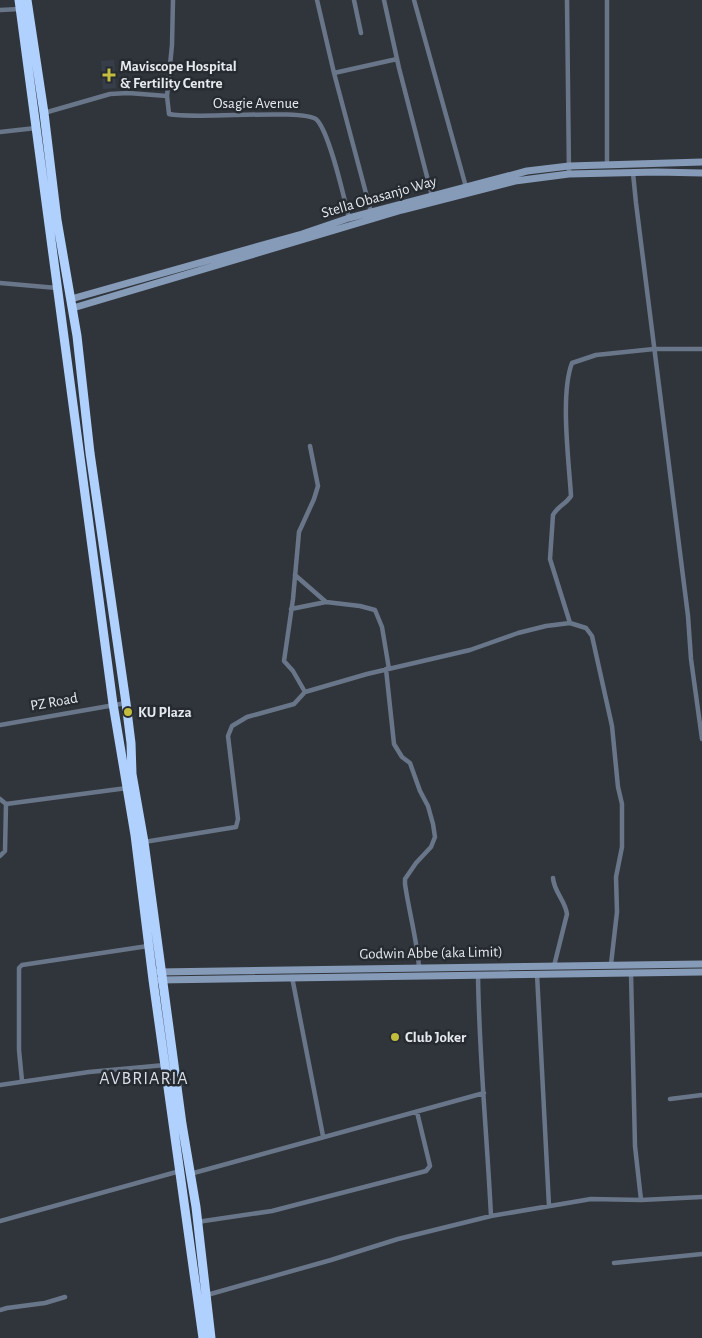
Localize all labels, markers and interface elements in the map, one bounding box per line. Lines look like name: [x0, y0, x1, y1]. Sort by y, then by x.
place label: Maviscope Hospital & Fertility Centre: [120, 59, 237, 91]
marker: Maviscope Hospital & Fertility Centre: [102, 68, 116, 82]
street label: Osagie Avenue: [213, 96, 299, 111]
street label: Stella Obasanjo Way: [320, 173, 439, 221]
street label: PZ Road: [29, 690, 79, 714]
place label: KU Plaza: [138, 705, 192, 720]
marker: KU Plaza: [122, 706, 134, 718]
street label: Godwin Abbe (aka Limit): [359, 944, 503, 962]
place label: Club Joker: [405, 1030, 467, 1045]
marker: Club Joker: [389, 1031, 401, 1043]
district label: AVBRIARIA: [99, 1070, 189, 1088]

